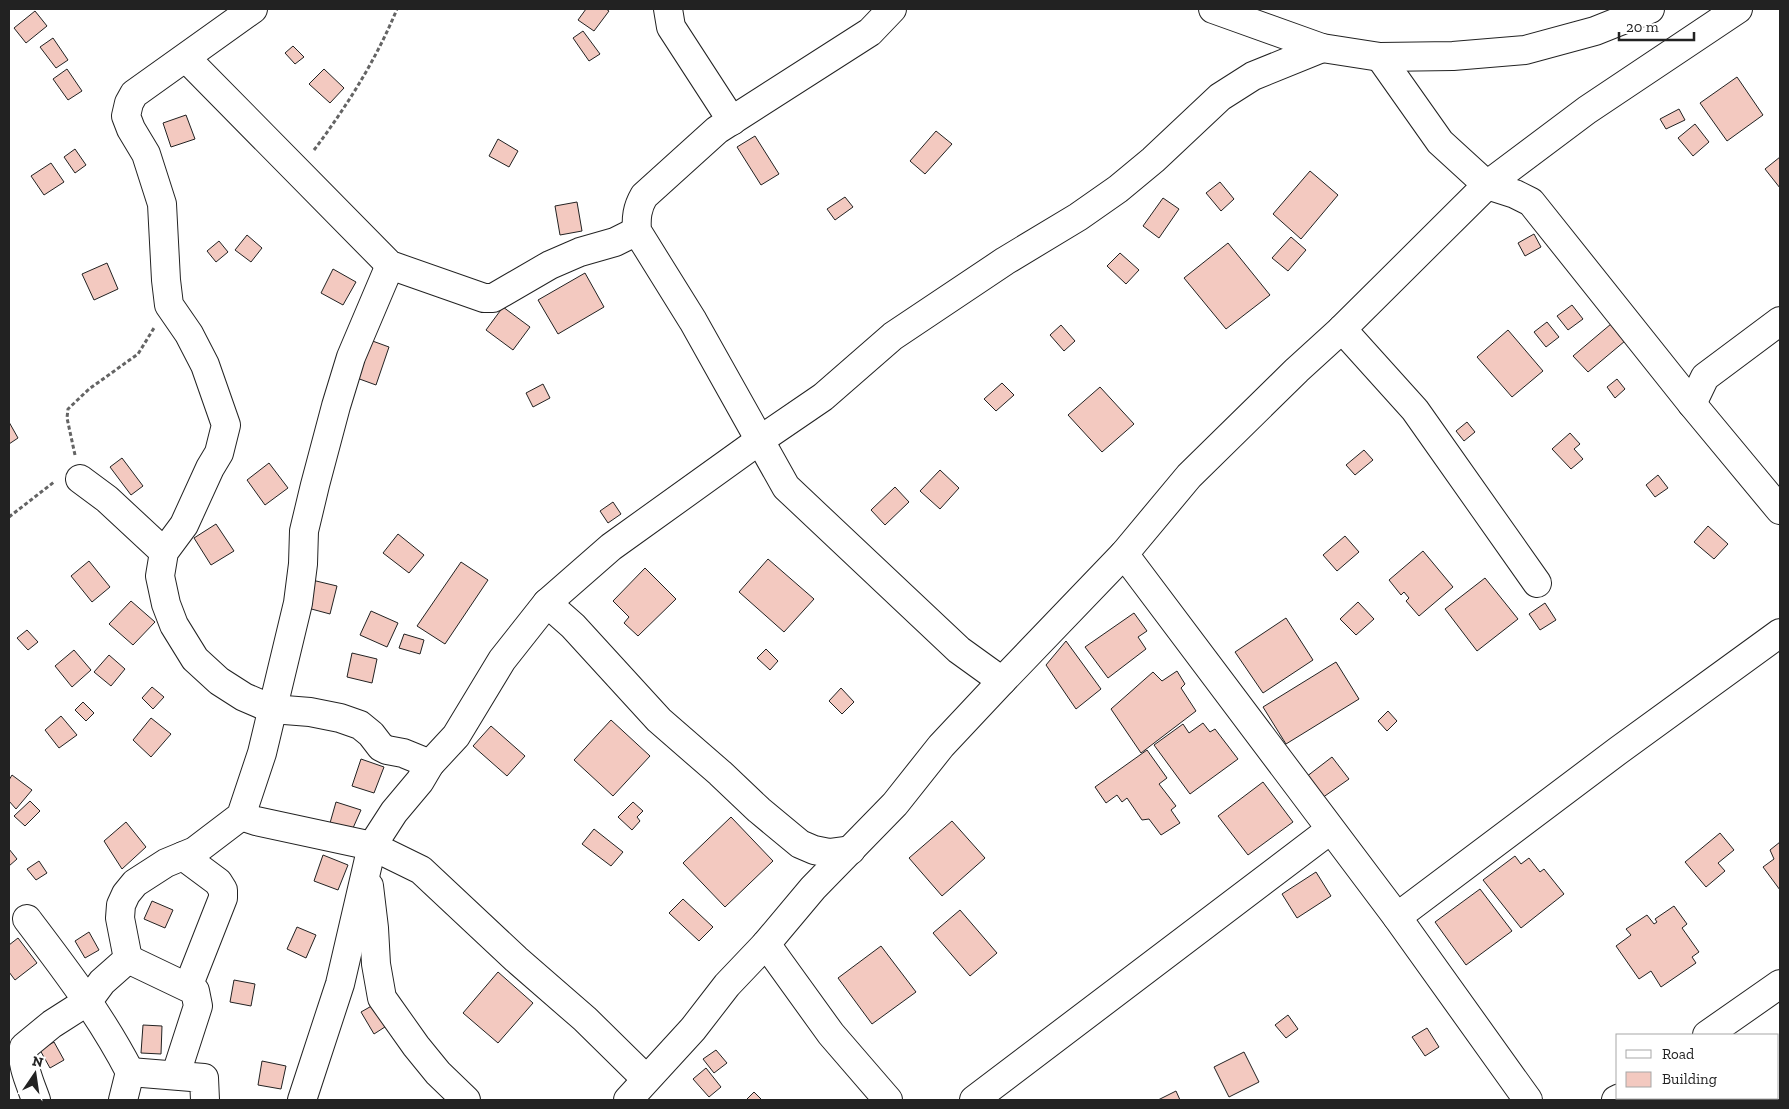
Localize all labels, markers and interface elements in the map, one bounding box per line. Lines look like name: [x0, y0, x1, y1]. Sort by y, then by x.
scale bar: [1619, 10, 1694, 42]
text: 20 m: [1626, 18, 1659, 36]
legend: [1616, 1034, 1779, 1099]
text: Road: [1662, 1045, 1695, 1063]
north arrow: [10, 1049, 60, 1099]
text: N: [31, 1052, 45, 1071]
text: Building: [1662, 1070, 1717, 1088]

